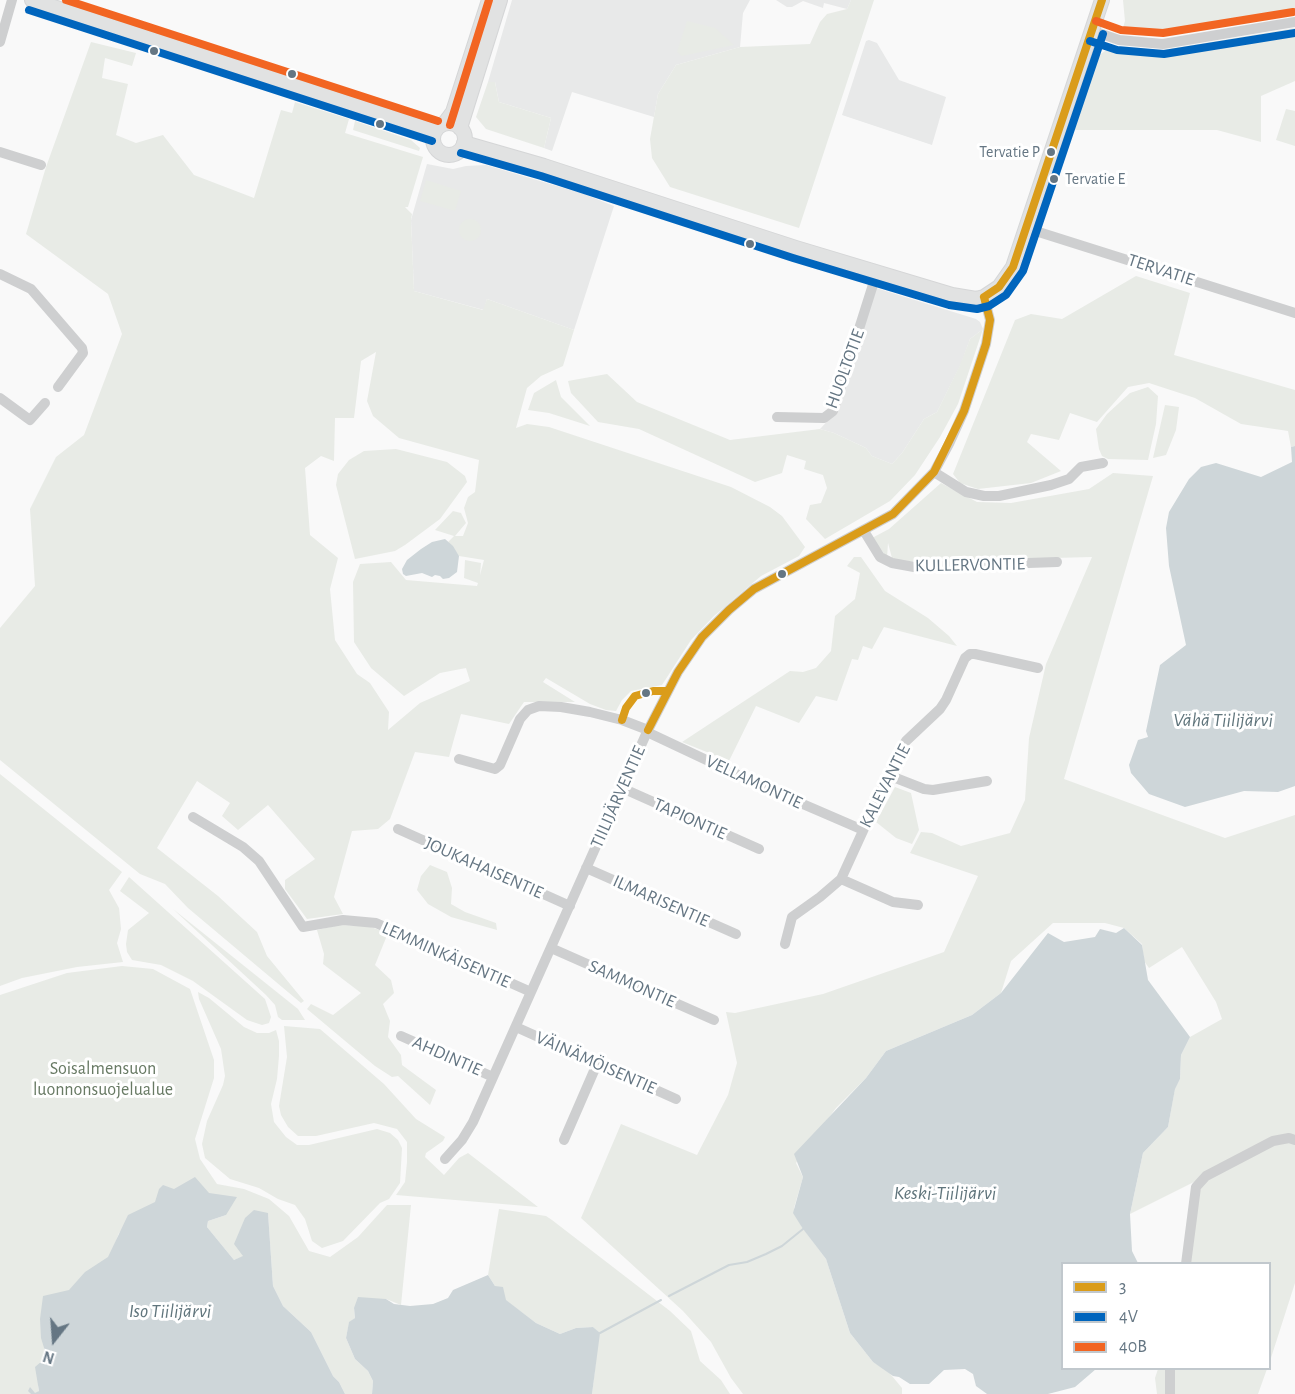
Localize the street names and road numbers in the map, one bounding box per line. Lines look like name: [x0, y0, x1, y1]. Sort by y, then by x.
street label: TERVATIE: [1125, 249, 1197, 291]
street label: HUOLTOTIE: [821, 326, 869, 412]
street label: KULLERVONTIE: [915, 553, 1025, 577]
street label: KALEVANTIE: [855, 741, 915, 831]
street label: TIILIJÄRVENTIE: [586, 743, 650, 851]
street label: VELLAMONTIE: [702, 750, 806, 814]
street label: TAPIONTIE: [650, 793, 730, 845]
street label: JOUKAHAISENTIE: [421, 832, 547, 904]
street label: ILMARISENTIE: [609, 870, 713, 932]
street label: LEMMINKÄISENTIE: [378, 917, 514, 993]
street label: SAMMONTIE: [585, 955, 679, 1013]
street label: VÄINÄMÖISENTIE: [532, 1027, 660, 1099]
street label: AHDINTIE: [409, 1031, 485, 1081]

